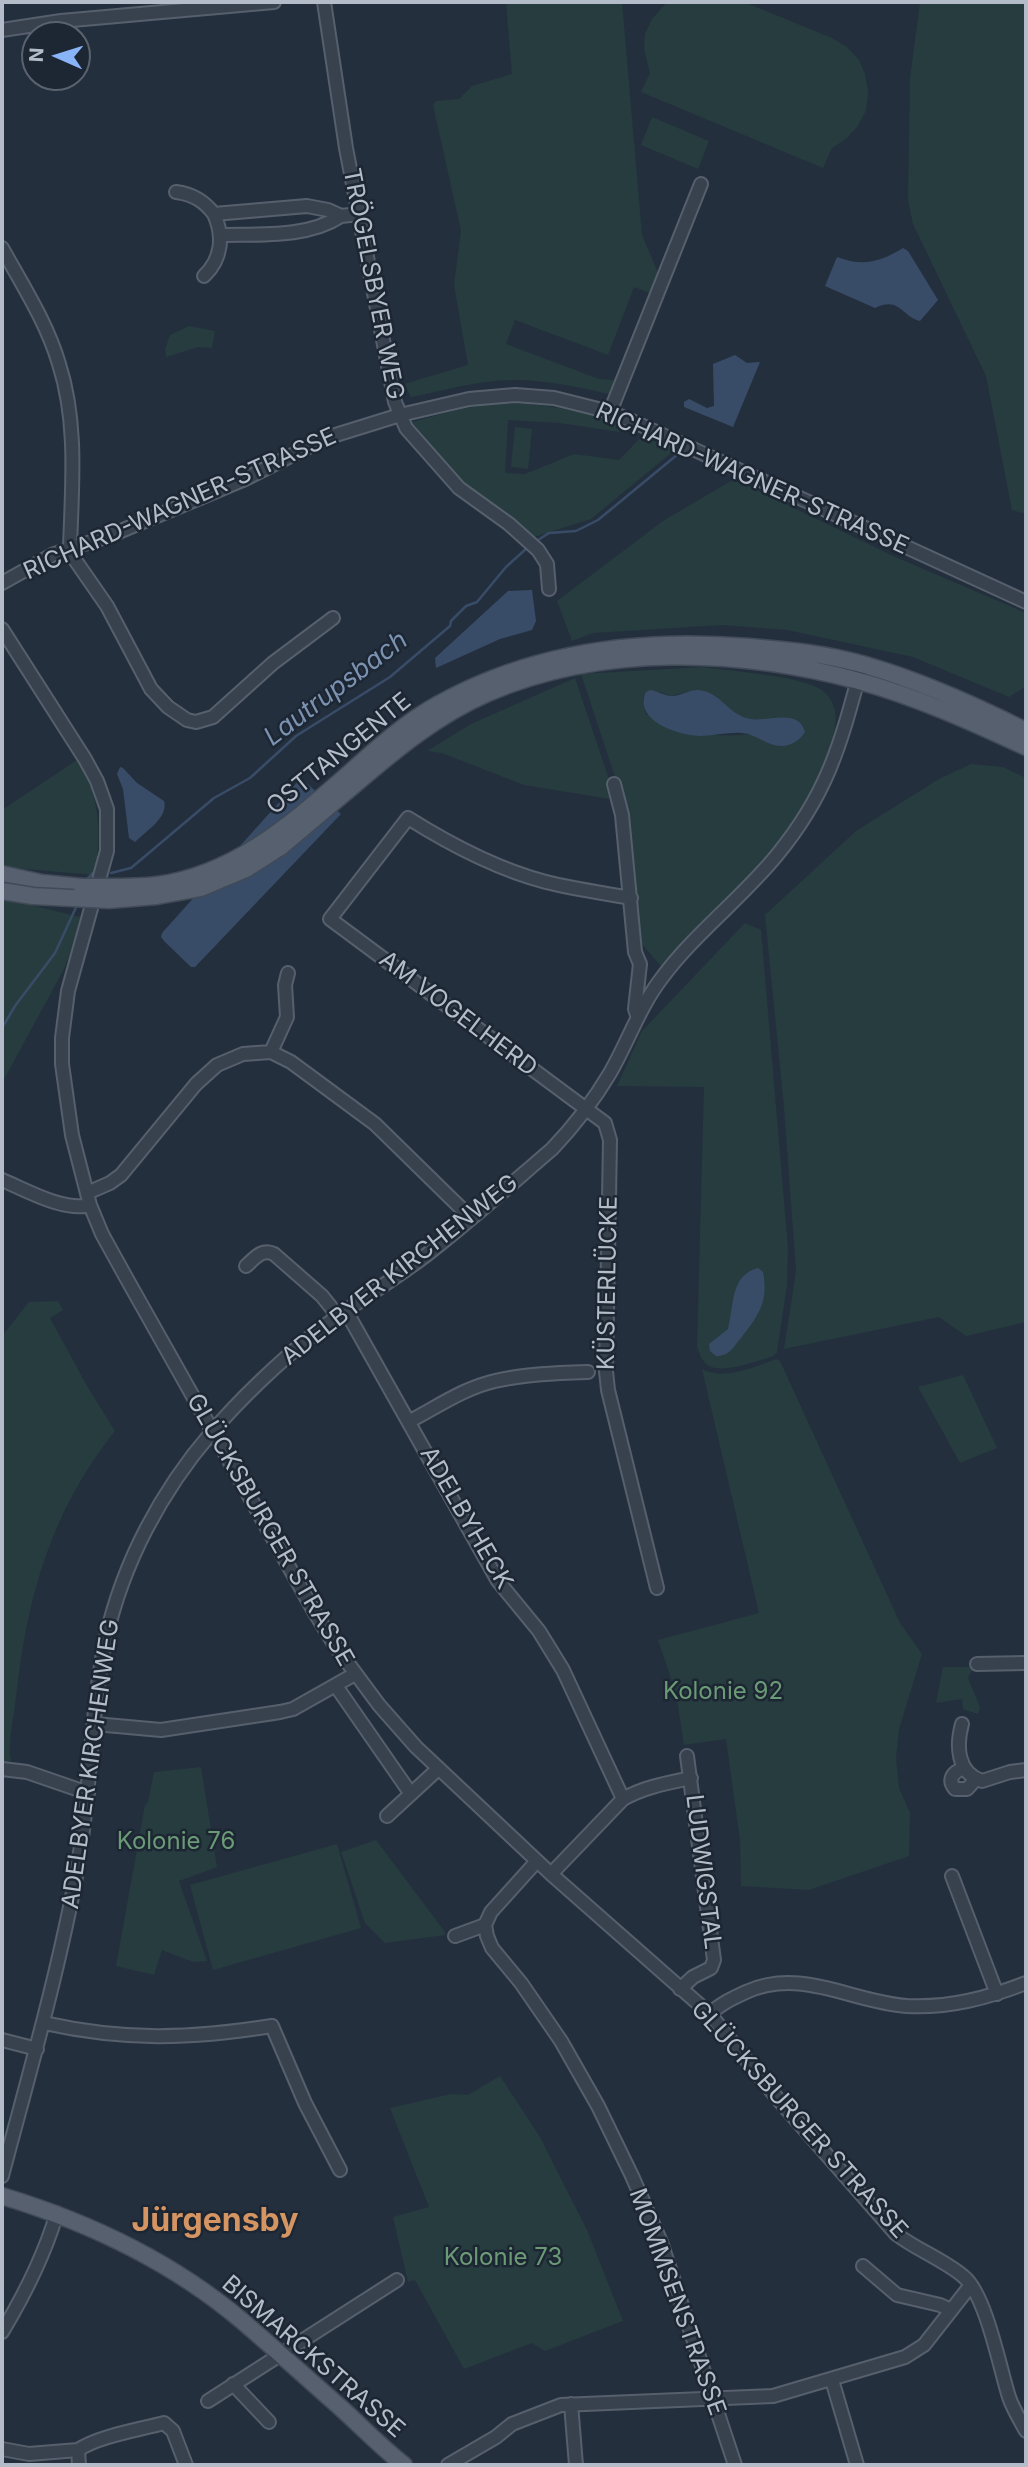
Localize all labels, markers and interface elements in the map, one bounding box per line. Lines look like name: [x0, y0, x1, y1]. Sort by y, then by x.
north arrow: [21, 21, 91, 91]
text: N: [25, 47, 48, 63]
street label: TRÖGELSBYER WEG: [336, 166, 410, 402]
street label: RICHARD-WAGNER-STRASSE: [591, 397, 913, 561]
street label: RICHARD-WAGNER-STRASSE: [19, 422, 341, 586]
water label: Lautrupsbach: [258, 625, 414, 753]
street label: OSTTANGENTE: [261, 687, 417, 821]
street label: AM VOGELHERD: [373, 945, 543, 1083]
street label: ADELBYER KIRCHENWEG: [276, 1169, 524, 1371]
street label: KÜSTERLÜCKE: [592, 1196, 624, 1370]
street label: GLÜCKSBURGER STRASSE: [180, 1389, 360, 1671]
street label: ADELBYHECK: [414, 1442, 518, 1594]
street label: ADELBYER KIRCHENWEG: [56, 1617, 126, 1911]
park label: Kolonie 92: [663, 1678, 783, 1706]
street label: LUDWIGSTAL: [679, 1793, 727, 1951]
park label: Kolonie 76: [117, 1828, 235, 1856]
street label: GLÜCKSBURGER STRASSE: [685, 1995, 913, 2245]
street label: MOMMSENSTRASSE: [623, 2185, 731, 2419]
district label: Jürgensby: [132, 2202, 298, 2240]
park label: Kolonie 73: [444, 2244, 562, 2272]
street label: BISMARCKSTRASSE: [216, 2270, 410, 2444]

